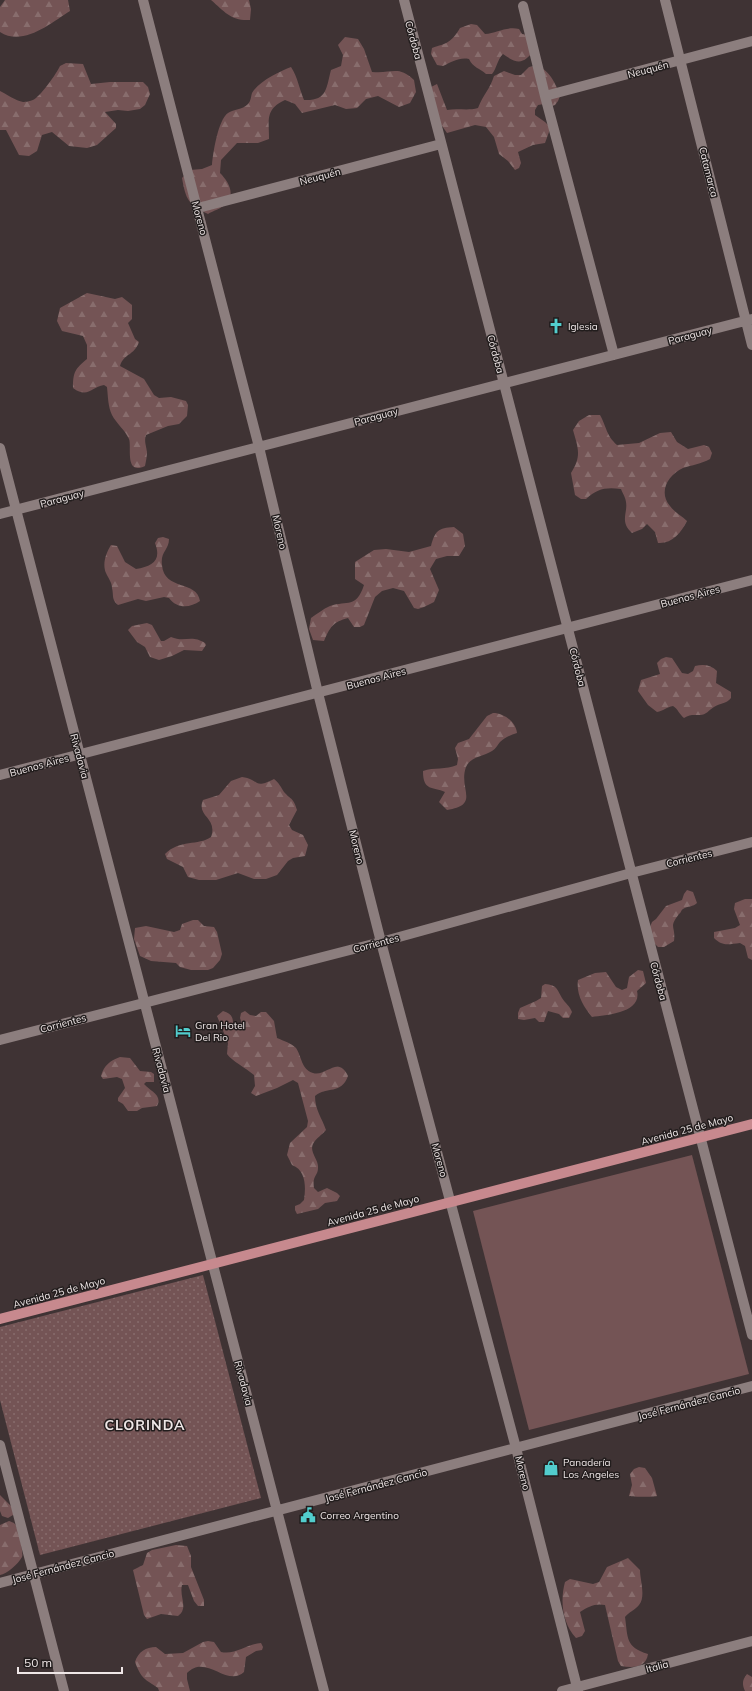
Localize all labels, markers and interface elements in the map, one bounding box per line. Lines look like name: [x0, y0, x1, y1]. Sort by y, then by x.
street label: Córdoba: [402, 19, 425, 61]
street label: Neuquén: [626, 58, 670, 81]
street label: Catamarca: [696, 146, 721, 199]
street label: Neuquén: [298, 165, 342, 188]
street label: Moreno: [189, 200, 210, 237]
church icon: Iglesia: [547, 317, 565, 335]
place label: Iglesia: [568, 320, 598, 333]
street label: Paraguay: [667, 323, 714, 348]
street label: Córdoba: [484, 333, 507, 375]
street label: Paraguay: [353, 404, 400, 429]
street label: Paraguay: [39, 486, 86, 511]
street label: Moreno: [269, 514, 290, 551]
street label: Buenos Aires: [659, 582, 721, 611]
street label: Córdoba: [566, 646, 589, 688]
street label: Buenos Aires: [345, 664, 407, 693]
street label: Rivadavia: [67, 732, 92, 780]
street label: Buenos Aires: [8, 751, 70, 780]
street label: Moreno: [346, 829, 367, 866]
street label: Corrientes: [665, 846, 714, 870]
street label: Corrientes: [352, 931, 401, 956]
street label: Córdoba: [647, 960, 670, 1002]
street label: Corrientes: [39, 1011, 88, 1036]
place label: Gran Hotel Del Rio: [195, 1019, 245, 1044]
hotel icon: Gran Hotel Del Rio: [174, 1022, 192, 1040]
street label: Rivadavia: [149, 1046, 174, 1094]
street label: Avenida 25 de Mayo: [640, 1111, 735, 1148]
street label: Moreno: [429, 1142, 450, 1179]
street label: Avenida 25 de Mayo: [326, 1192, 421, 1229]
street label: Avenida 25 de Mayo: [12, 1274, 107, 1311]
street label: Rivadavia: [231, 1359, 256, 1407]
street label: José Fernández Cancio: [637, 1384, 742, 1423]
district label: CLORINDA: [104, 1416, 186, 1434]
street label: Moreno: [512, 1455, 533, 1492]
place label: Panadería Los Angeles: [563, 1456, 619, 1481]
shop icon: Panadería Los Angeles: [542, 1459, 560, 1477]
street label: José Fernández Cancio: [324, 1466, 429, 1505]
public building icon: Correo Argentino: [299, 1506, 317, 1524]
place label: Correo Argentino: [320, 1509, 399, 1522]
street label: José Fernández Cancio: [11, 1547, 116, 1586]
scale bar: [18, 1649, 122, 1675]
text: 50 m: [24, 1655, 52, 1670]
street label: Italia: [644, 1657, 670, 1676]

